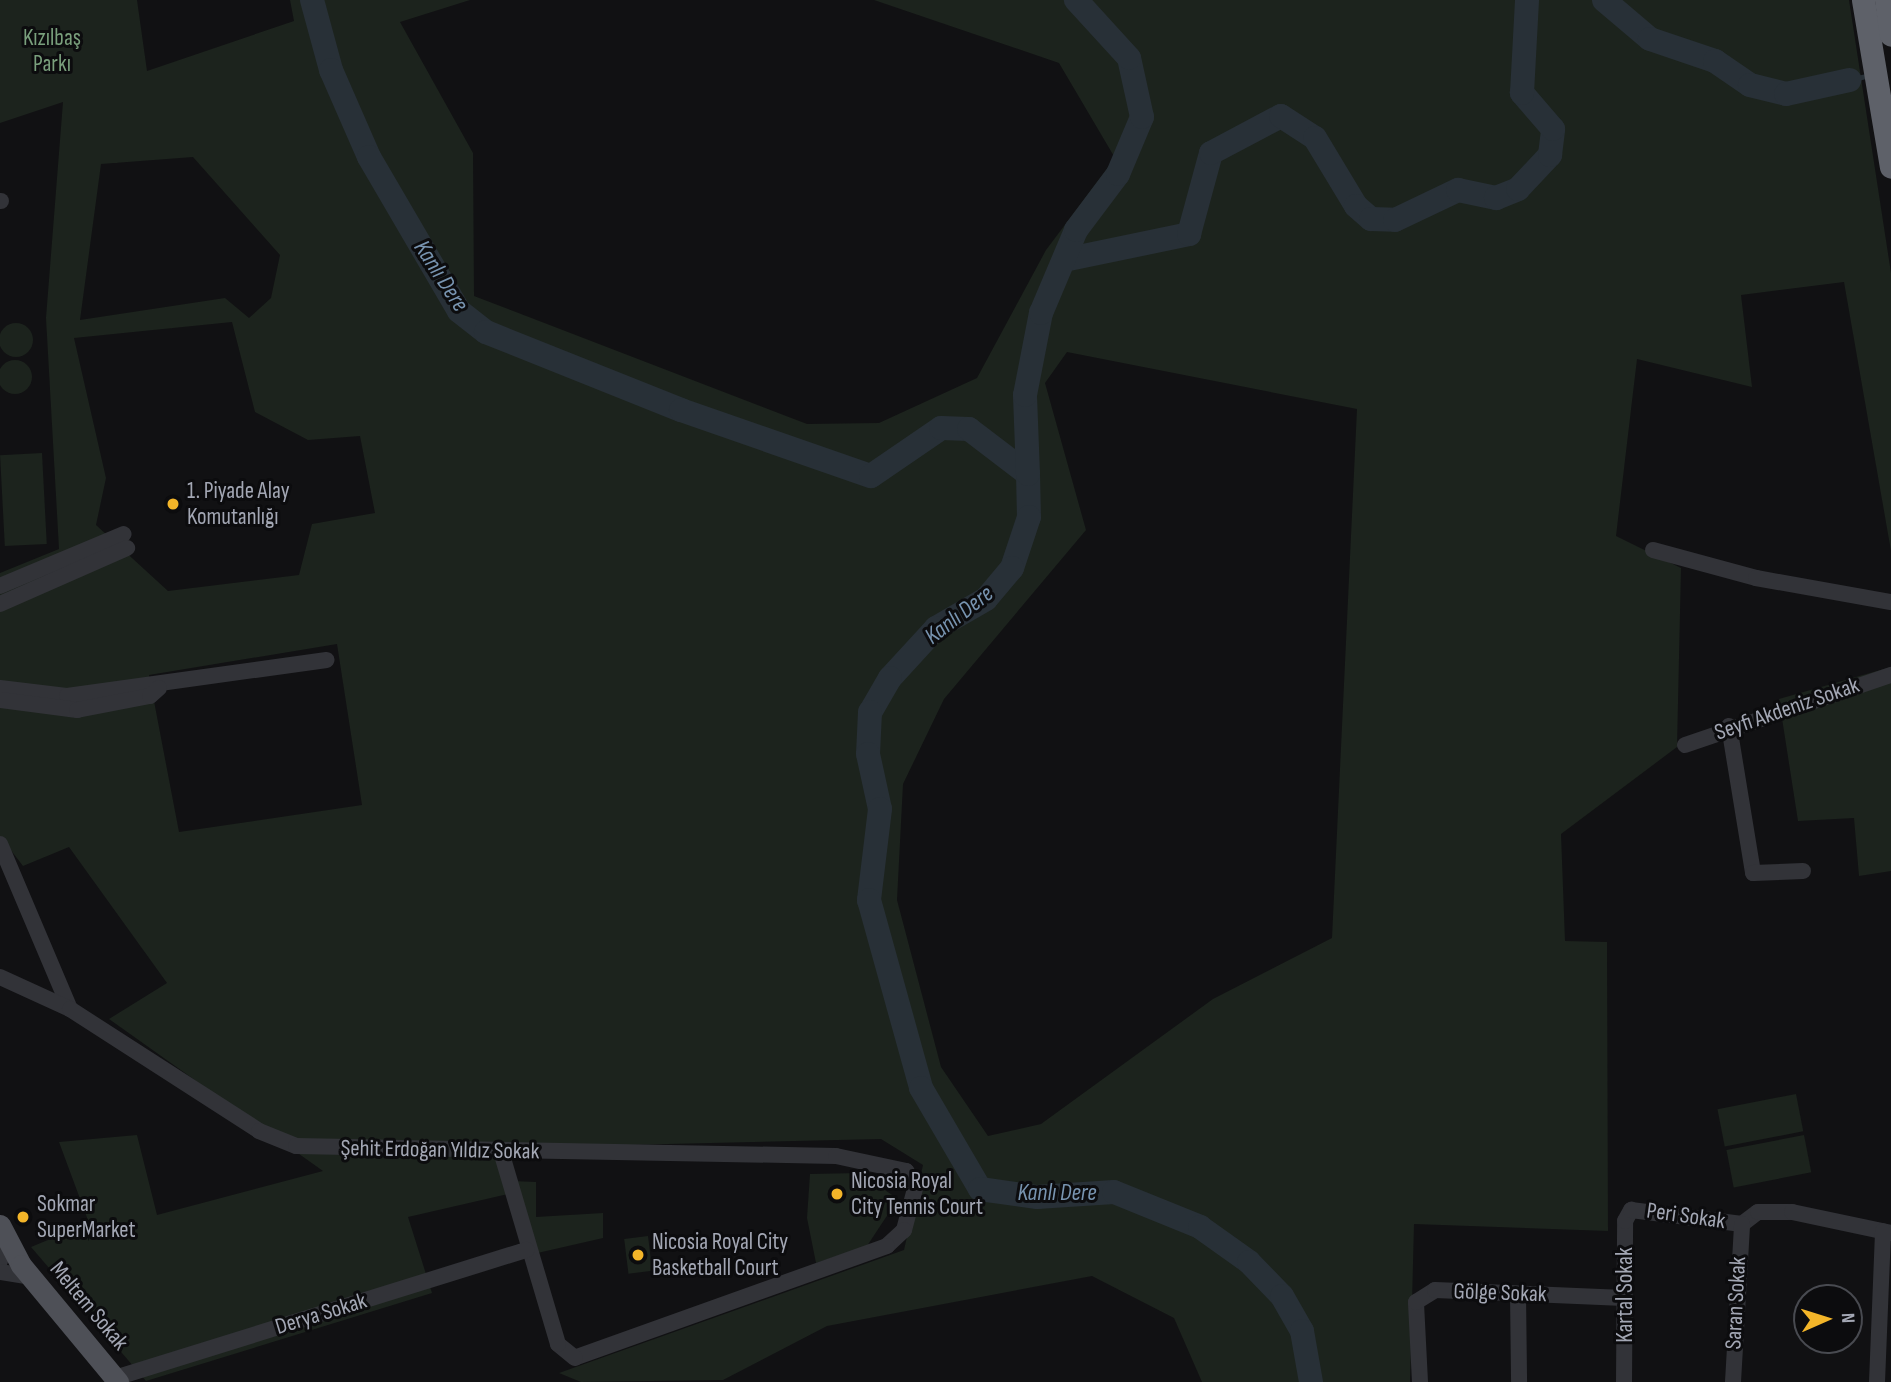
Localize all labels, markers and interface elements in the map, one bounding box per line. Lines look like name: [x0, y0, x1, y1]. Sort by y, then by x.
park label: Kızılbaş Parkı: [23, 24, 81, 78]
water label: Kanlı Dere: [407, 235, 475, 317]
place label: 1. Piyade Alay Komutanlığı: [187, 477, 290, 531]
marker: 1. Piyade Alay Komutanlığı: [165, 496, 181, 512]
water label: Kanlı Dere: [919, 579, 999, 651]
street label: Seyfi Akdeniz Sokak: [1711, 671, 1863, 747]
street label: Şehit Erdoğan Yıldız Sokak: [340, 1134, 540, 1166]
place label: Nicosia Royal City Tennis Court: [851, 1167, 983, 1221]
water label: Kanlı Dere: [1017, 1179, 1097, 1207]
marker: Nicosia Royal City Tennis Court: [829, 1186, 845, 1202]
place label: Sokmar SuperMarket: [37, 1190, 136, 1244]
street label: Peri Sokak: [1645, 1197, 1727, 1235]
marker: Sokmar SuperMarket: [15, 1209, 31, 1225]
place label: Nicosia Royal City Basketball Court: [652, 1228, 788, 1282]
marker: Nicosia Royal City Basketball Court: [630, 1247, 646, 1263]
street label: Kartal Sokak: [1611, 1247, 1639, 1343]
street label: Meltem Sokak: [44, 1256, 134, 1356]
street label: Saran Sokak: [1720, 1256, 1752, 1350]
street label: Gölge Sokak: [1453, 1278, 1547, 1308]
north arrow: [1793, 1284, 1863, 1354]
street label: Derya Sokak: [272, 1287, 370, 1341]
text: N: [1836, 1312, 1859, 1324]

